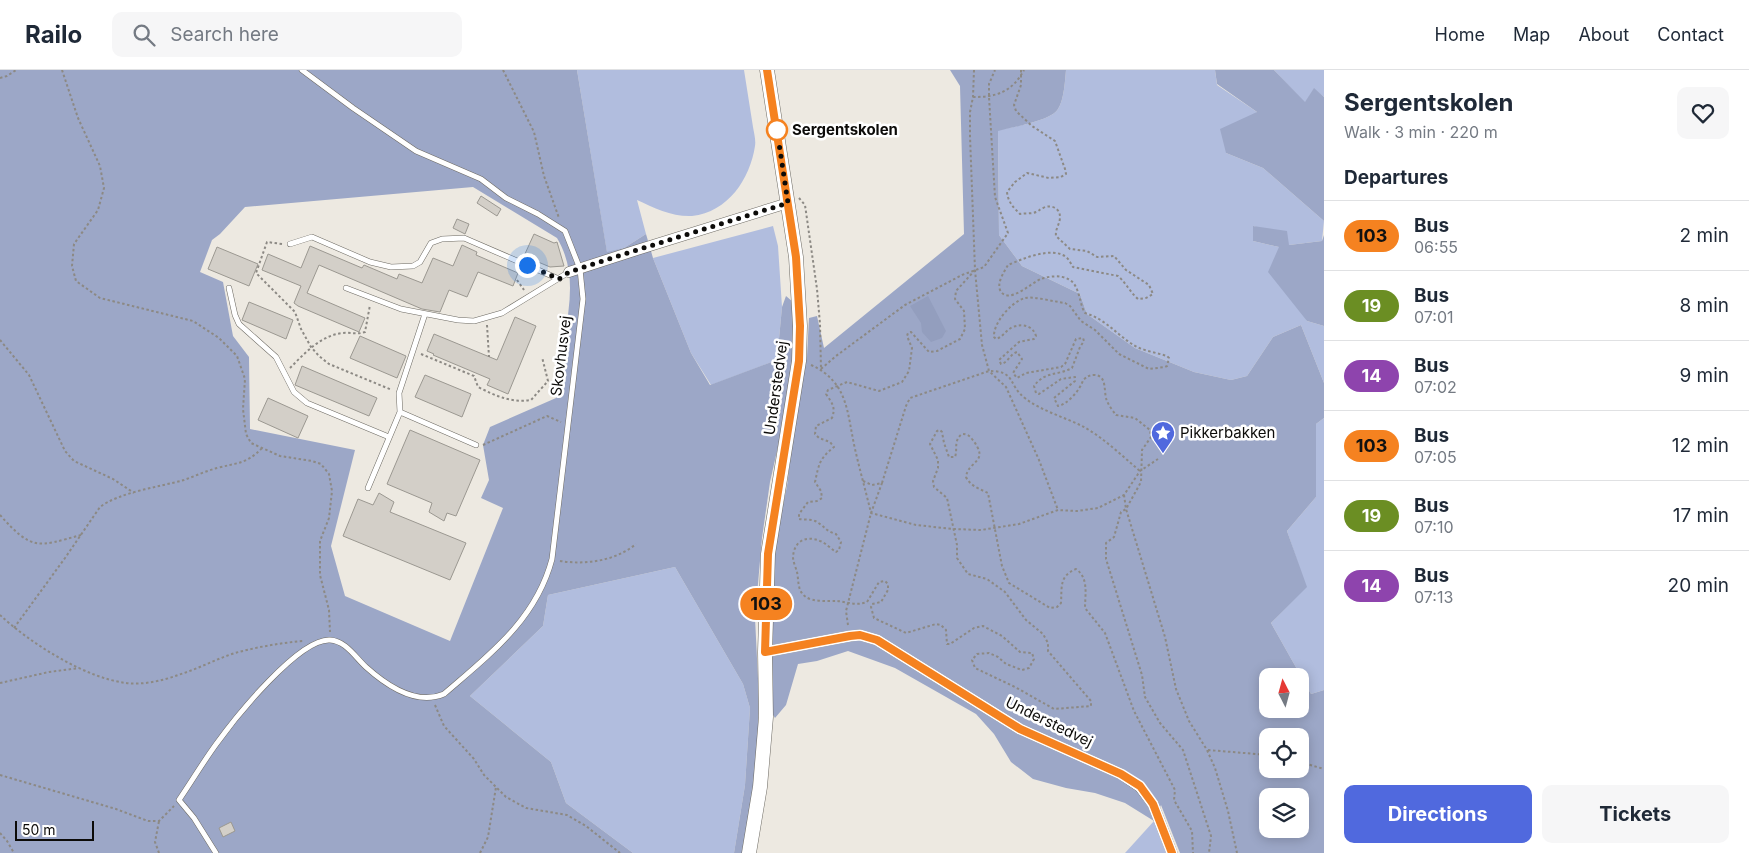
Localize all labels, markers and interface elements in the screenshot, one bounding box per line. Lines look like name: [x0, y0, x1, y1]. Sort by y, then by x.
search box: [112, 12, 462, 57]
text: Railo: [25, 20, 82, 49]
icon: search: [130, 21, 158, 49]
text: Search here: [170, 23, 279, 46]
text: Home: [1435, 24, 1485, 45]
text: Map: [1513, 24, 1550, 45]
text: About: [1578, 24, 1629, 45]
text: Contact: [1657, 24, 1724, 45]
button: heart: [1677, 87, 1729, 139]
text: Sergentskolen: [1344, 88, 1514, 117]
marker: Sergentskolen: [766, 119, 788, 141]
place label: Sergentskolen: [792, 120, 898, 139]
text: Walk · 3 min · 220 m: [1344, 122, 1498, 142]
text: Departures: [1344, 166, 1448, 189]
text: Bus: [1414, 214, 1449, 237]
text: 2 min: [1680, 224, 1729, 247]
text: 103: [1356, 225, 1387, 246]
text: 06:55: [1414, 237, 1458, 257]
your location: [515, 253, 540, 278]
text: Bus: [1414, 284, 1449, 307]
text: 8 min: [1679, 294, 1729, 317]
text: 19: [1362, 295, 1381, 316]
text: 07:01: [1414, 307, 1454, 327]
street label: Skovhusvej: [546, 315, 575, 397]
street label: Understedvej: [759, 340, 792, 436]
text: Bus: [1414, 354, 1449, 377]
text: 9 min: [1679, 364, 1729, 387]
text: 14: [1362, 365, 1381, 386]
text: 07:02: [1414, 377, 1457, 397]
place icon: Pikkerbakken: [1150, 420, 1176, 454]
place label: Pikkerbakken: [1180, 423, 1275, 442]
text: Bus: [1414, 424, 1449, 447]
text: 12 min: [1672, 434, 1729, 457]
text: 103: [1356, 435, 1387, 456]
text: 07:05: [1414, 447, 1457, 467]
text: Bus: [1414, 494, 1449, 517]
text: 17 min: [1673, 504, 1729, 527]
text: 19: [1362, 505, 1381, 526]
text: 07:10: [1414, 517, 1454, 537]
text: Bus: [1414, 564, 1449, 587]
text: 20 min: [1668, 574, 1729, 597]
text: 14: [1362, 575, 1381, 596]
text: 07:13: [1414, 587, 1453, 607]
line badge: 103: [737, 588, 795, 620]
text: 103: [750, 593, 782, 614]
north arrow: [1259, 668, 1309, 718]
map controls: [1259, 668, 1309, 838]
street label: Understedvej: [1002, 692, 1096, 751]
button: locate: [1259, 728, 1309, 778]
button: Directions: [1344, 785, 1532, 843]
button: Tickets: [1542, 785, 1729, 843]
button: layers: [1259, 788, 1309, 838]
scale bar: [15, 818, 94, 841]
text: 50 m: [22, 821, 56, 838]

